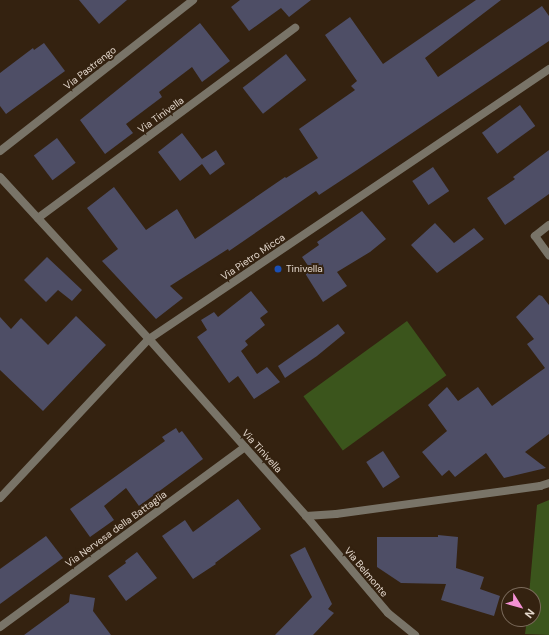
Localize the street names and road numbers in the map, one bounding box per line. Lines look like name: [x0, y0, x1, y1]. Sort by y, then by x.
street label: Via Pastrengo: [61, 44, 119, 92]
street label: Via Tinivella: [136, 94, 186, 136]
street label: Via Pietro Micca: [219, 231, 287, 283]
street label: Via Tinivella: [239, 427, 285, 475]
street label: Via Nervesa della Battaglia: [63, 488, 169, 570]
street label: Via Belmonte: [342, 545, 390, 599]

